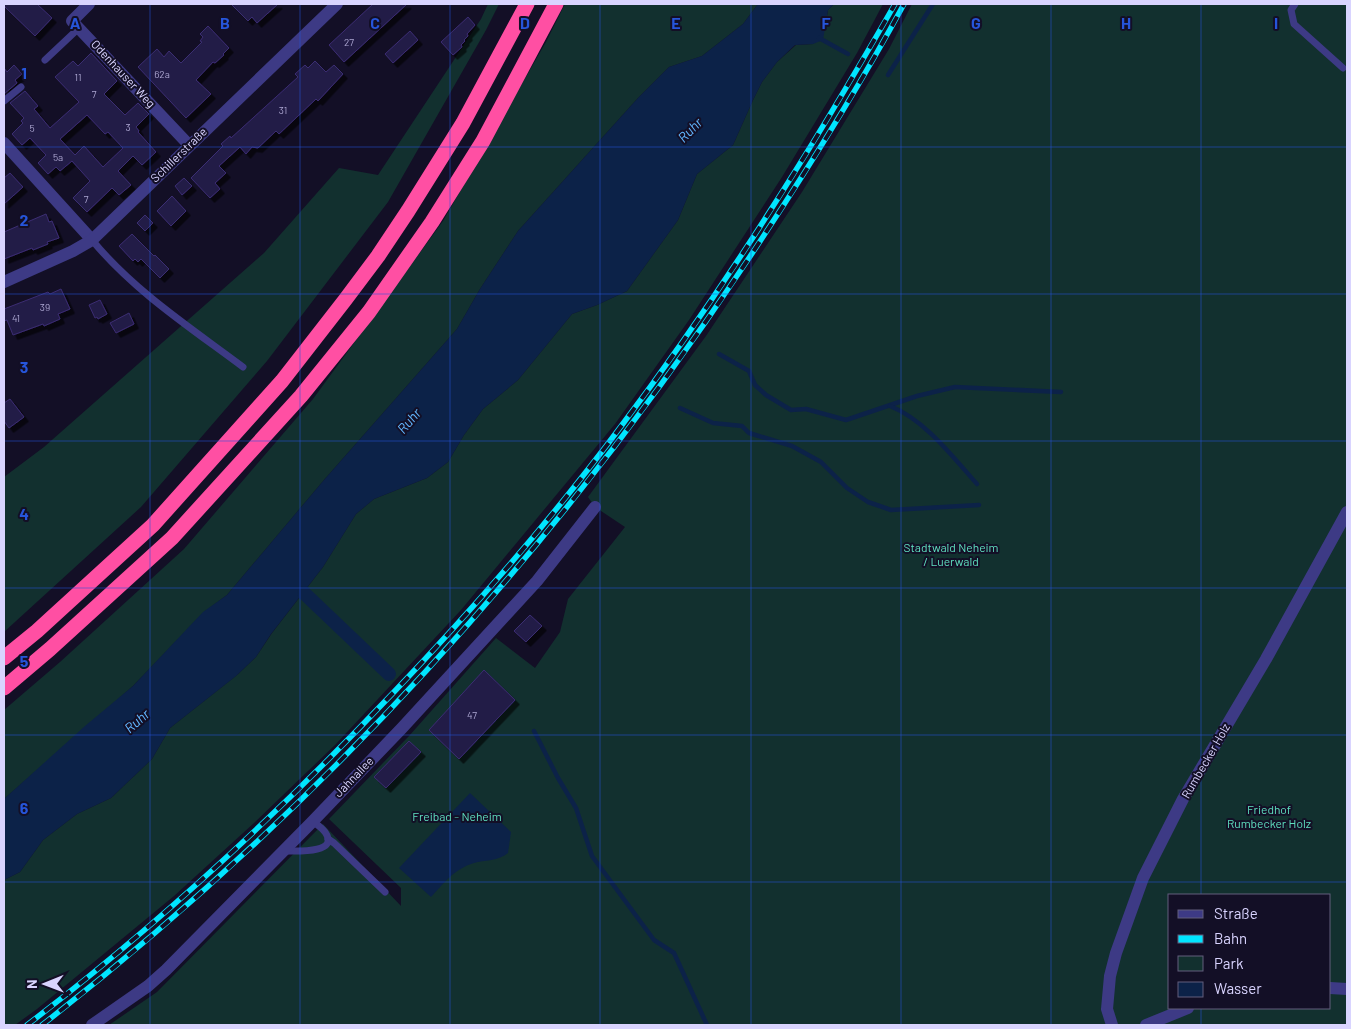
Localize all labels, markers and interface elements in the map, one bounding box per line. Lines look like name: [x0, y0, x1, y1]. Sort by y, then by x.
text: A: [70, 13, 81, 32]
text: B: [220, 13, 230, 32]
text: C: [370, 13, 380, 32]
text: D: [520, 13, 530, 32]
text: E: [671, 13, 681, 32]
text: F: [822, 13, 831, 32]
text: G: [971, 13, 981, 32]
text: H: [1121, 13, 1131, 32]
text: I: [1274, 13, 1278, 32]
house number: 27: [344, 36, 354, 48]
street label: Odenhauser Weg: [89, 37, 159, 110]
text: 1: [21, 63, 27, 82]
house number: 62a: [154, 68, 170, 80]
house number: 11: [74, 71, 82, 83]
house number: 7: [92, 88, 97, 100]
house number: 31: [279, 104, 287, 116]
water label: Ruhr: [674, 113, 706, 146]
house number: 3: [125, 121, 131, 133]
house number: 5: [29, 122, 35, 134]
street label: Schillerstraße: [147, 124, 209, 185]
house number: 5a: [53, 151, 63, 163]
house number: 7: [84, 193, 89, 205]
text: 2: [20, 210, 29, 229]
house number: 39: [40, 301, 50, 313]
house number: 41: [12, 312, 20, 324]
text: 3: [20, 357, 28, 376]
water label: Ruhr: [393, 404, 425, 437]
text: 4: [19, 504, 29, 523]
park label: Stadtwald Neheim / Luerwald: [903, 540, 999, 568]
text: 5: [20, 651, 29, 670]
water label: Ruhr: [121, 704, 154, 736]
house number: 47: [467, 709, 477, 721]
street label: Rumbecker Holz: [1178, 721, 1232, 800]
street label: Jahnallee: [331, 753, 376, 799]
text: 6: [20, 798, 29, 817]
park label: Friedhof Rumbecker Holz: [1227, 802, 1311, 830]
park label: Freibad - Neheim: [412, 809, 502, 823]
legend: [1168, 894, 1331, 1009]
text: Straße: [1214, 904, 1258, 922]
text: Bahn: [1214, 929, 1247, 947]
text: Park: [1214, 954, 1244, 972]
north arrow: [20, 959, 70, 1009]
text: N: [23, 979, 40, 989]
text: Wasser: [1214, 979, 1262, 997]

